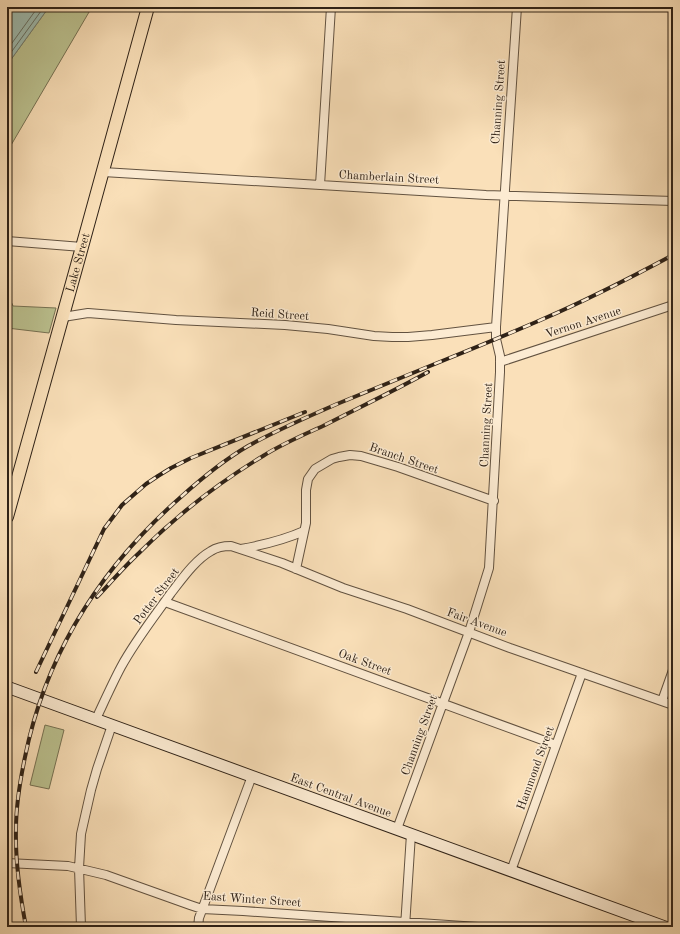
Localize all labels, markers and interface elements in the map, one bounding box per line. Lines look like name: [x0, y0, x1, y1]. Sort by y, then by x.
street label: Channing Street: [490, 59, 508, 145]
street label: Chamberlain Street: [338, 169, 440, 187]
street label: Lake Street: [65, 232, 93, 294]
street label: Vernon Avenue: [544, 305, 623, 341]
street label: Reid Street: [250, 307, 310, 323]
street label: Channing Street: [479, 382, 495, 468]
street label: Branch Street: [367, 441, 440, 476]
street label: Potter Street: [132, 566, 182, 627]
street label: Fair Avenue: [445, 607, 509, 639]
street label: Oak Street: [336, 648, 393, 678]
street label: Channing Street: [400, 693, 440, 777]
street label: Hammond Street: [515, 725, 557, 812]
street label: East Central Avenue: [288, 772, 393, 820]
street label: East Winter Street: [202, 891, 302, 909]

